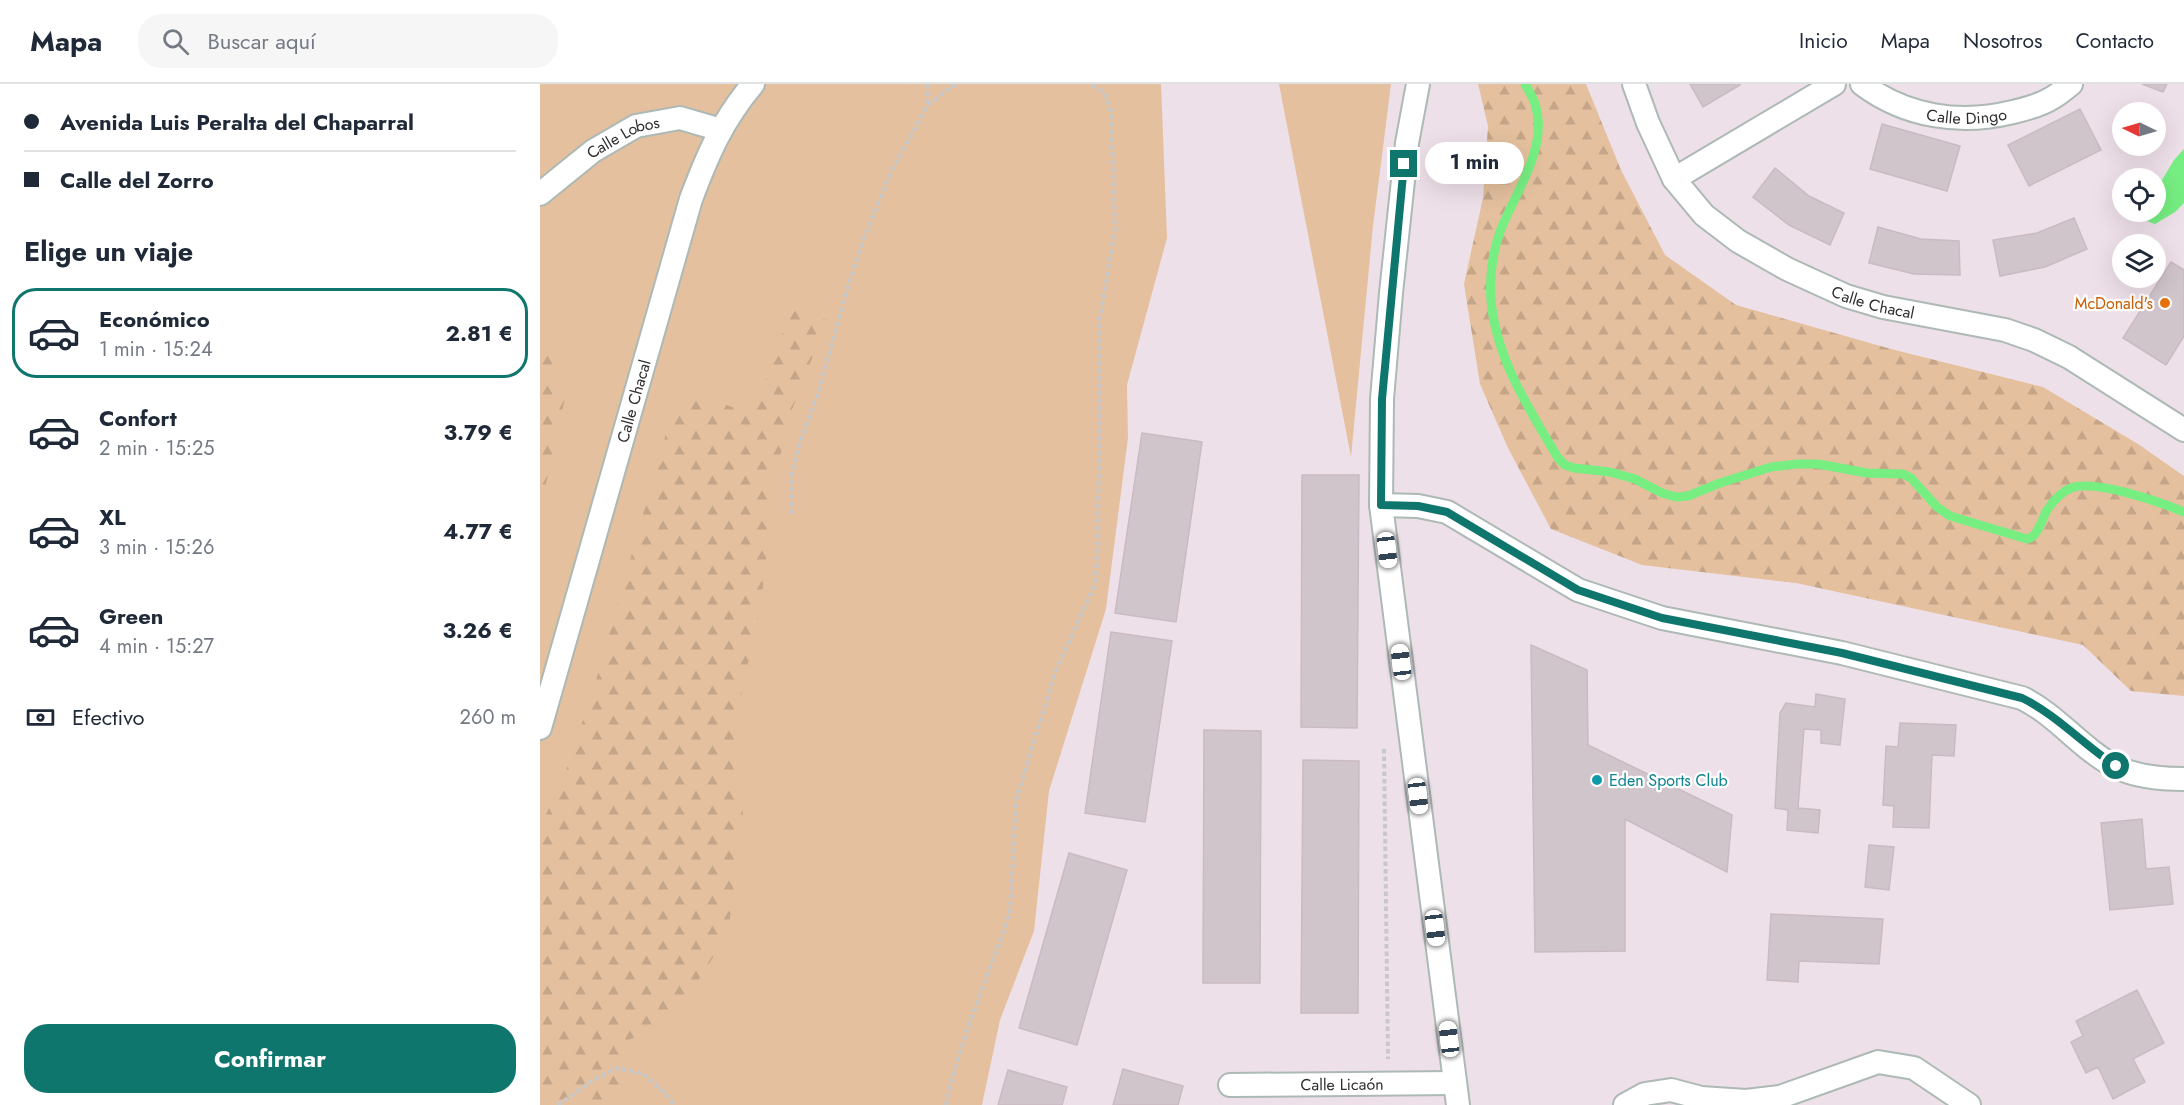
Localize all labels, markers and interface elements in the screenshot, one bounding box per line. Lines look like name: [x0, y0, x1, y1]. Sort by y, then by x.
search box: [138, 14, 558, 68]
text: Mapa: [30, 21, 102, 62]
icon: search: [159, 25, 192, 58]
text: Buscar aquí: [207, 25, 316, 57]
text: Inicio: [1799, 26, 1848, 56]
text: Mapa: [1881, 26, 1930, 56]
text: Nosotros: [1963, 26, 2042, 56]
text: Contacto: [2075, 26, 2154, 56]
north arrow: [2112, 102, 2166, 156]
map controls: [2112, 102, 2166, 288]
street label: Calle Dingo: [1925, 103, 2009, 130]
text: Avenida Luis Peralta del Chaparral: [60, 106, 414, 138]
street label: Calle Lobos: [581, 111, 661, 164]
callout: 1 min: [1425, 143, 1524, 185]
text: 1 min: [1450, 148, 1499, 177]
route end: [1390, 150, 1417, 177]
text: Calle del Zorro: [60, 164, 214, 196]
button: locate: [2112, 168, 2166, 222]
text: Elige un viaje: [24, 232, 193, 271]
button: layers: [2112, 234, 2166, 288]
street label: Calle Chacal: [1828, 280, 1916, 325]
place label: McDonald's: [2074, 292, 2153, 315]
marker: McDonald's: [2158, 296, 2172, 310]
text: Económico: [99, 303, 210, 335]
icon: car: [27, 306, 81, 360]
text: 2.81 €: [445, 317, 513, 349]
text: 1 min · 15:24: [99, 335, 213, 364]
street label: Calle Chacal: [611, 357, 657, 445]
text: Confort: [99, 402, 177, 434]
icon: car: [27, 405, 81, 459]
text: 3.79 €: [444, 416, 513, 448]
text: 2 min · 15:25: [99, 434, 215, 463]
text: XL: [99, 501, 126, 533]
icon: car: [27, 504, 81, 558]
text: 4.77 €: [443, 515, 513, 547]
car: [1376, 531, 1398, 569]
text: 3 min · 15:26: [99, 533, 214, 562]
text: Green: [99, 600, 163, 632]
icon: car: [27, 603, 81, 657]
text: 3.26 €: [442, 614, 513, 646]
text: 4 min · 15:27: [99, 632, 214, 661]
car: [1390, 643, 1412, 681]
icon: cash: [24, 701, 57, 734]
text: Efectivo: [72, 701, 145, 733]
text: 260 m: [460, 703, 516, 732]
route start: [2102, 752, 2129, 779]
place label: Eden Sports Club: [1609, 769, 1728, 792]
marker: Eden Sports Club: [1590, 773, 1604, 787]
car: [1407, 777, 1429, 815]
car: [1424, 909, 1446, 947]
car: [1438, 1020, 1460, 1058]
button: Confirmar: [24, 1024, 516, 1093]
street label: Calle Licaón: [1300, 1073, 1384, 1096]

